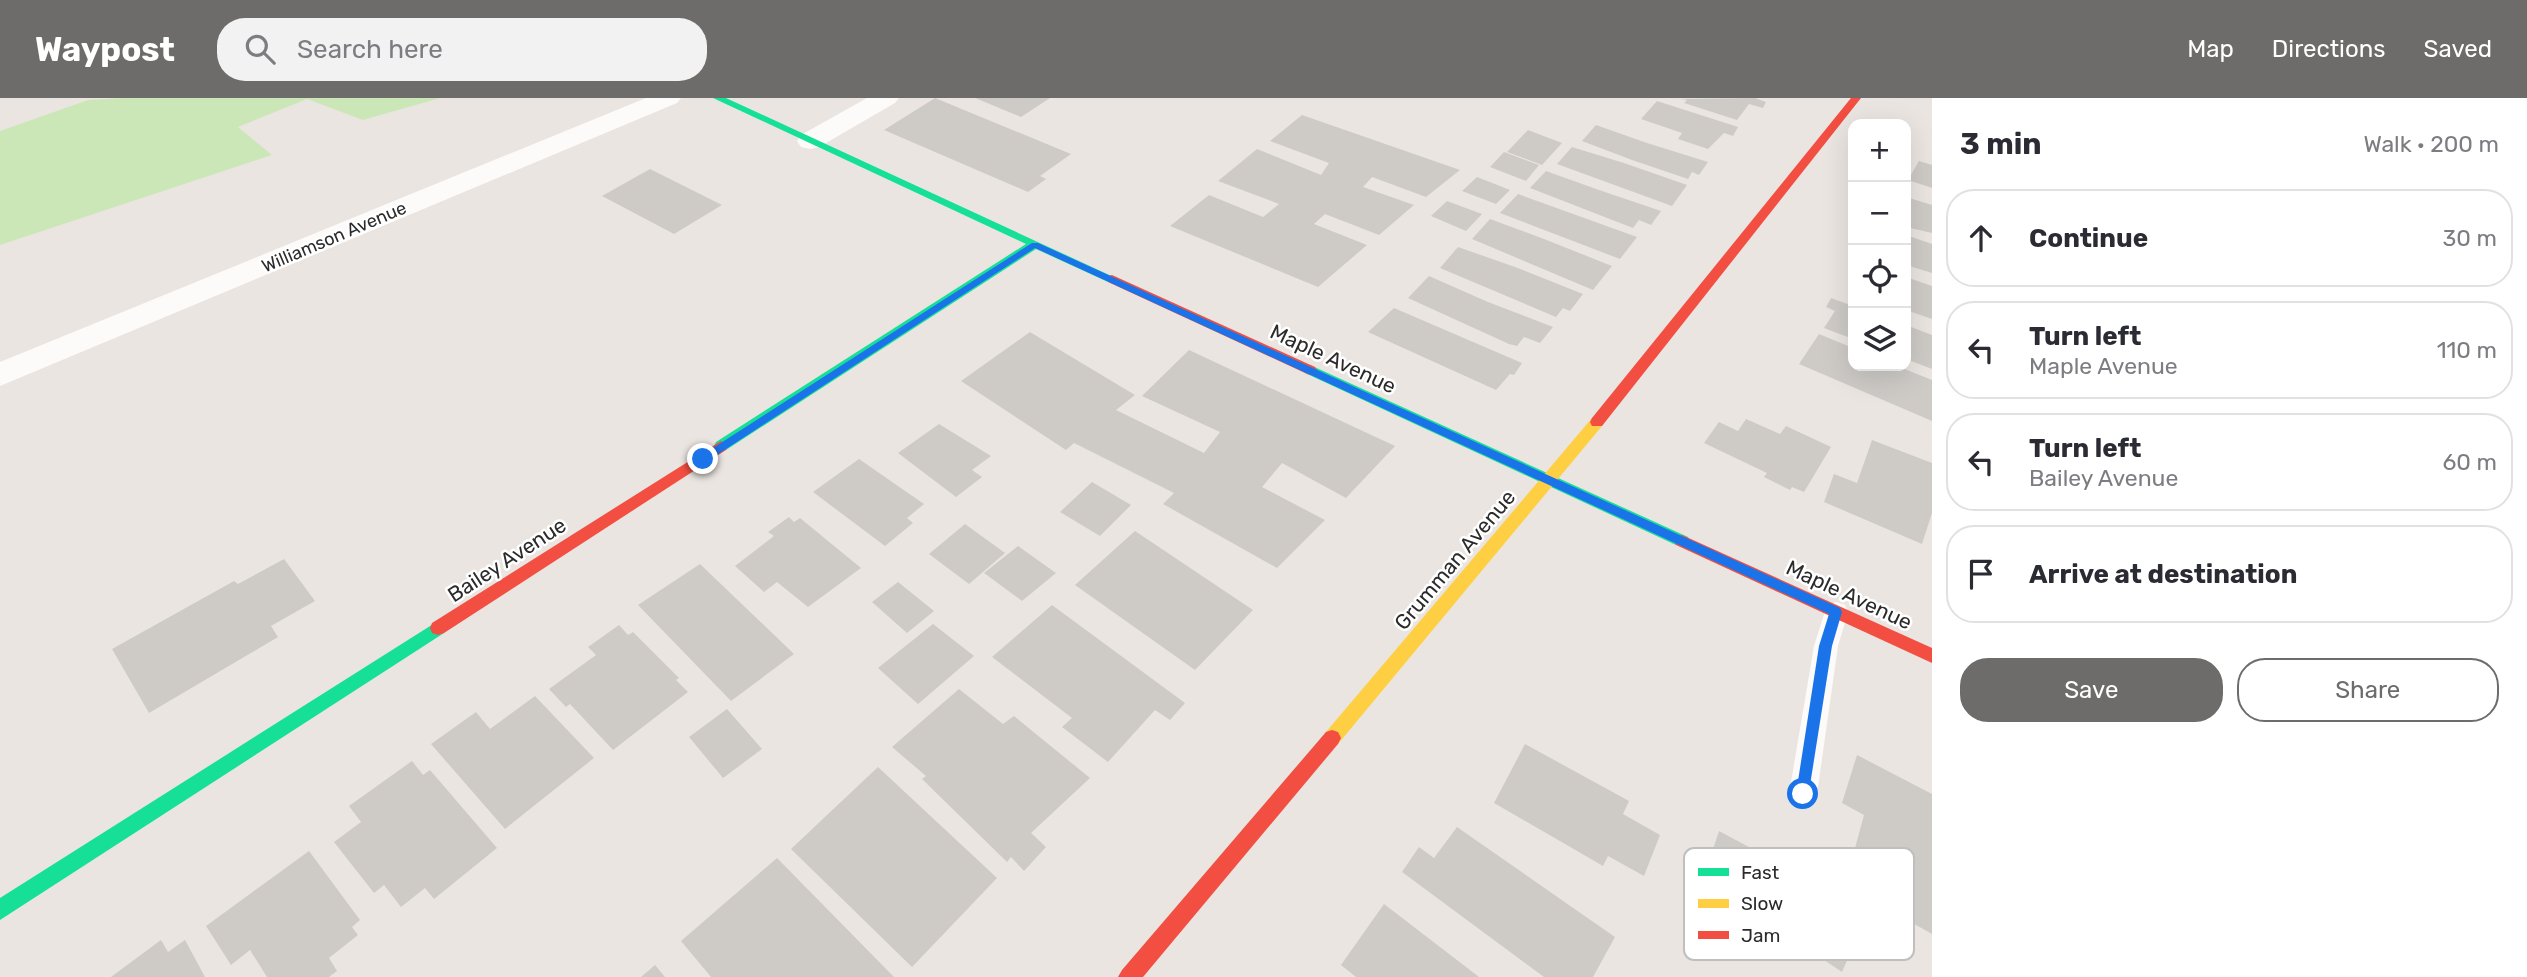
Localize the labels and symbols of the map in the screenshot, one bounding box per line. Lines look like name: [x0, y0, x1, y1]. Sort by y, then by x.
street label: Williamson Avenue: [258, 197, 410, 277]
street label: Maple Avenue: [1266, 319, 1400, 399]
route end: [687, 443, 718, 474]
street label: Grumman Avenue: [1389, 485, 1520, 635]
street label: Bailey Avenue: [443, 512, 571, 607]
street label: Maple Avenue: [1782, 555, 1916, 635]
route start: [1787, 778, 1818, 809]
legend: [1684, 848, 1914, 960]
text: Fast: [1741, 861, 1780, 884]
text: Slow: [1741, 892, 1783, 915]
text: Jam: [1741, 924, 1780, 947]

